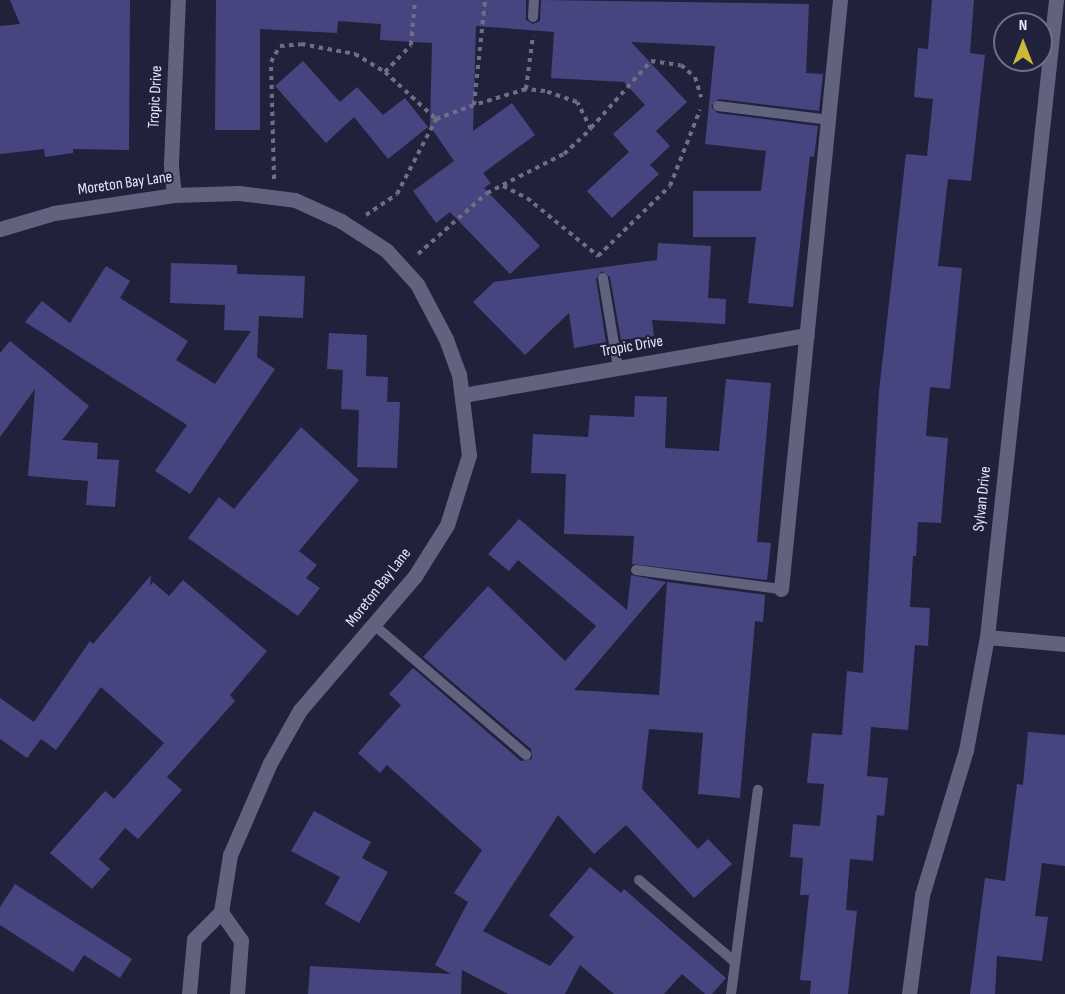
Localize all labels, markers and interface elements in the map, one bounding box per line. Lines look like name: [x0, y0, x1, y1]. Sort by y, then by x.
north arrow: [993, 12, 1053, 72]
text: N: [1019, 16, 1027, 35]
street label: Tropic Drive: [145, 65, 167, 129]
street label: Moreton Bay Lane: [77, 168, 173, 200]
street label: Tropic Drive: [599, 332, 665, 362]
street label: Sylvan Drive: [970, 465, 996, 533]
street label: Moreton Bay Lane: [342, 545, 416, 631]

